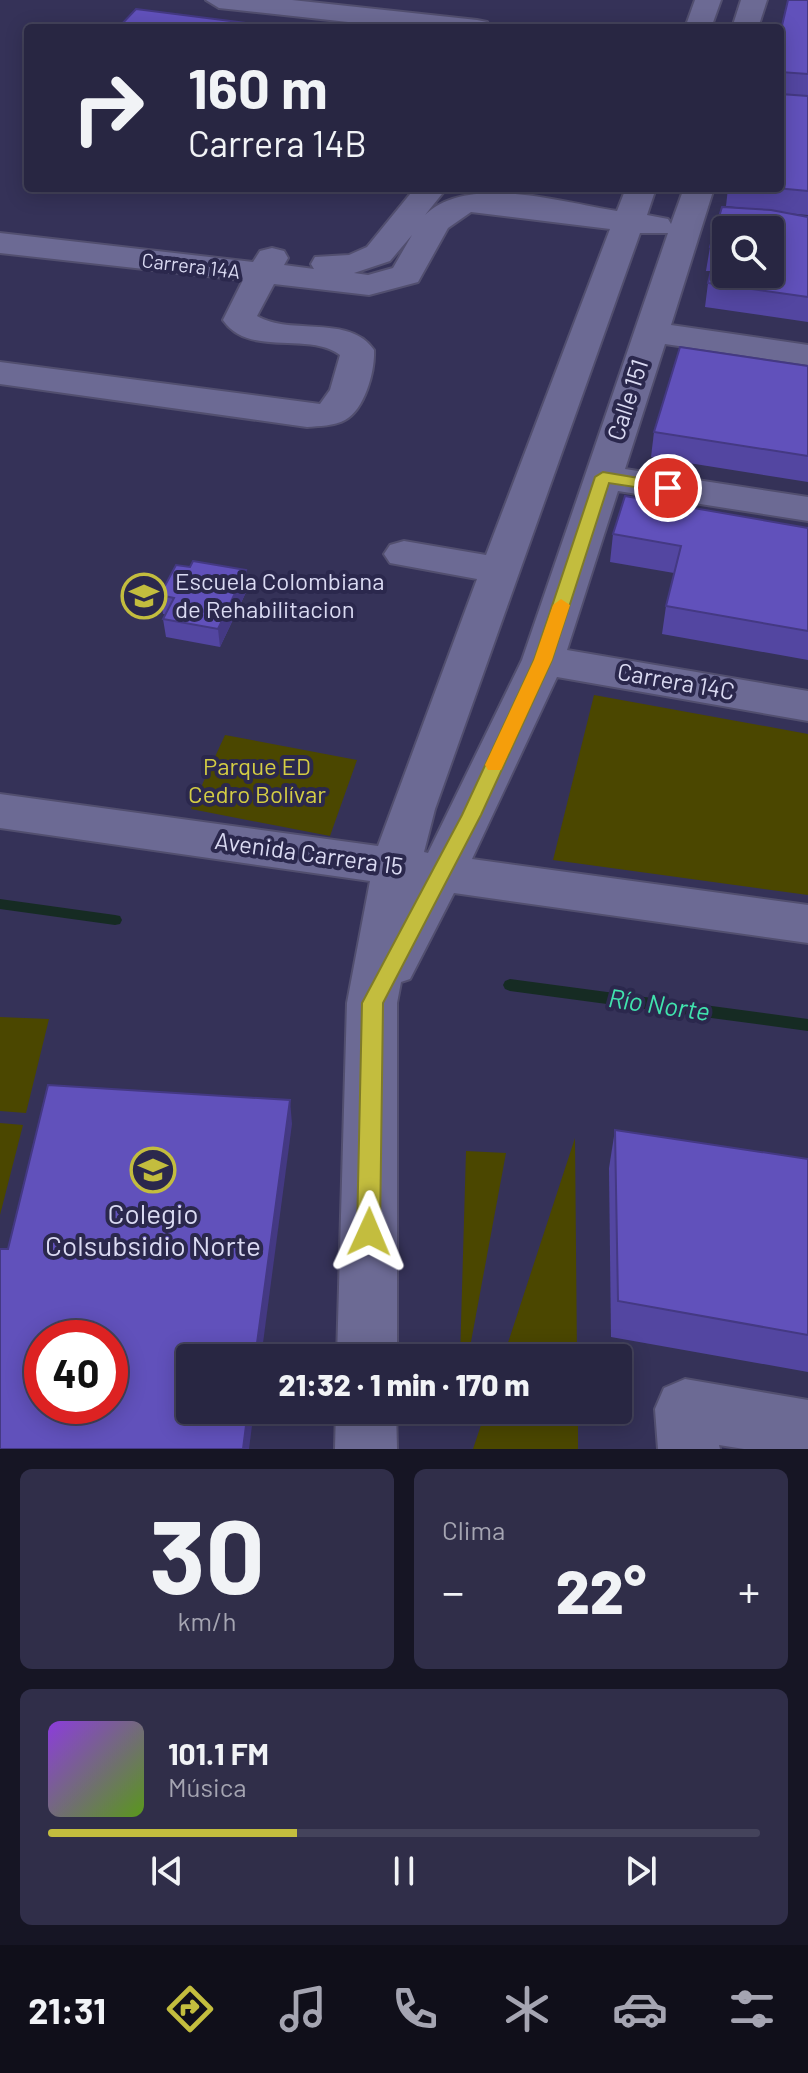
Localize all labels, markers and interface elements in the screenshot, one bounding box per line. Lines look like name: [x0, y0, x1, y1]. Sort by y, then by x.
text: 160 m: [188, 53, 328, 120]
icon: right: [56, 56, 160, 160]
text: Carrera 14B: [188, 121, 367, 164]
map controls: [712, 216, 784, 288]
button: search: [712, 216, 784, 288]
street label: Carrera 14A: [141, 247, 242, 283]
street label: Calle 151: [600, 355, 653, 444]
pin: [634, 454, 702, 522]
icon: arrive: [646, 466, 690, 510]
place label: Escuela Colombiana de Rehabilitacion: [175, 566, 385, 623]
school or university icon: Escuela Colombiana de Rehabilitacion: [120, 572, 168, 620]
street label: Carrera 14C: [615, 656, 737, 705]
park label: Parque ED Cedro Bolívar: [188, 751, 326, 808]
street label: Avenida Carrera 15: [213, 825, 405, 880]
water label: Río Norte: [606, 981, 712, 1026]
school or university icon: Colegio Colsubsidio Norte: [129, 1146, 177, 1194]
position arrow: [327, 1190, 411, 1274]
place label: Colegio Colsubsidio Norte: [45, 1196, 261, 1262]
speed limit sign: 40: [24, 1320, 128, 1424]
text: 21:32 · 1 min · 170 m: [279, 1366, 529, 1402]
text: 30: [149, 1490, 265, 1615]
text: Clima: [442, 1514, 505, 1545]
text: 22°: [556, 1554, 646, 1626]
text: −: [442, 1564, 464, 1617]
text: +: [738, 1564, 760, 1617]
text: km/h: [178, 1605, 236, 1636]
text: 101.1 FM: [168, 1735, 269, 1771]
text: Música: [168, 1771, 247, 1802]
icon: previous: [145, 1849, 189, 1893]
icon: pause: [382, 1849, 426, 1893]
icon: next: [619, 1849, 663, 1893]
icon: directions: [162, 1981, 218, 2037]
icon: music: [275, 1981, 331, 2037]
icon: phone: [387, 1981, 443, 2037]
icon: climate: [499, 1981, 555, 2037]
icon: car: [612, 1981, 668, 2037]
icon: filters: [724, 1981, 780, 2037]
text: 21:31: [28, 1988, 106, 2031]

